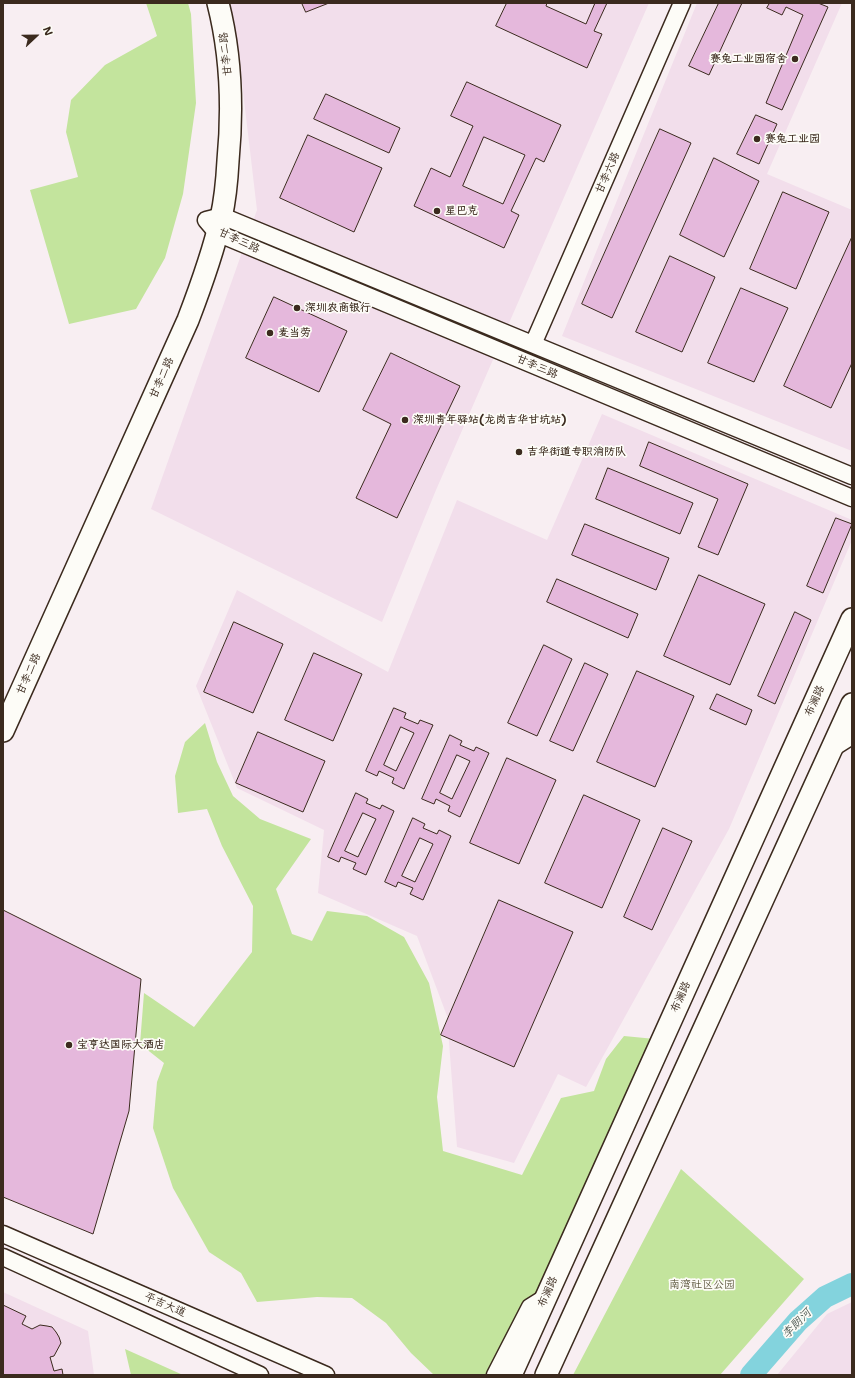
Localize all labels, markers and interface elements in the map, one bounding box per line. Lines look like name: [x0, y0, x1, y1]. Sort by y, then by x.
north arrow: [16, 16, 56, 56]
text: N: [39, 24, 56, 38]
street label: 甘李二路: [217, 31, 235, 77]
place label: 赛兔工业园宿舍: [710, 52, 787, 66]
marker: 赛兔工业园宿舍: [790, 54, 800, 64]
place label: 赛兔工业园: [765, 132, 820, 146]
marker: 赛兔工业园: [752, 134, 762, 144]
street label: 甘李六路: [593, 150, 623, 196]
place label: 星巴克: [445, 204, 478, 218]
marker: 星巴克: [432, 206, 442, 216]
street label: 甘李三路: [216, 226, 262, 256]
place label: 深圳农商银行: [305, 301, 371, 315]
marker: 深圳农商银行: [292, 303, 302, 313]
place label: 麦当劳: [278, 326, 311, 340]
marker: 麦当劳: [265, 328, 275, 338]
street label: 甘李三路: [514, 352, 560, 382]
street label: 甘李二路: [147, 355, 177, 401]
place label: 深圳青年驿站(龙岗吉华甘坑站): [413, 413, 567, 427]
marker: 深圳青年驿站(龙岗吉华甘坑站): [400, 415, 410, 425]
place label: 吉华街道专职消防队: [527, 445, 626, 459]
marker: 吉华街道专职消防队: [514, 447, 524, 457]
street label: 甘李二路: [14, 651, 44, 697]
street label: 布澜路: [802, 683, 828, 719]
street label: 布澜路: [668, 979, 694, 1015]
place label: 宝亨达国际大酒店: [77, 1038, 165, 1052]
marker: 宝亨达国际大酒店: [64, 1040, 74, 1050]
street label: 布澜路: [535, 1274, 561, 1310]
park label: 南湾社区公园: [669, 1278, 735, 1292]
street label: 平吉大道: [142, 1290, 188, 1320]
water label: 李朗河: [779, 1306, 815, 1342]

